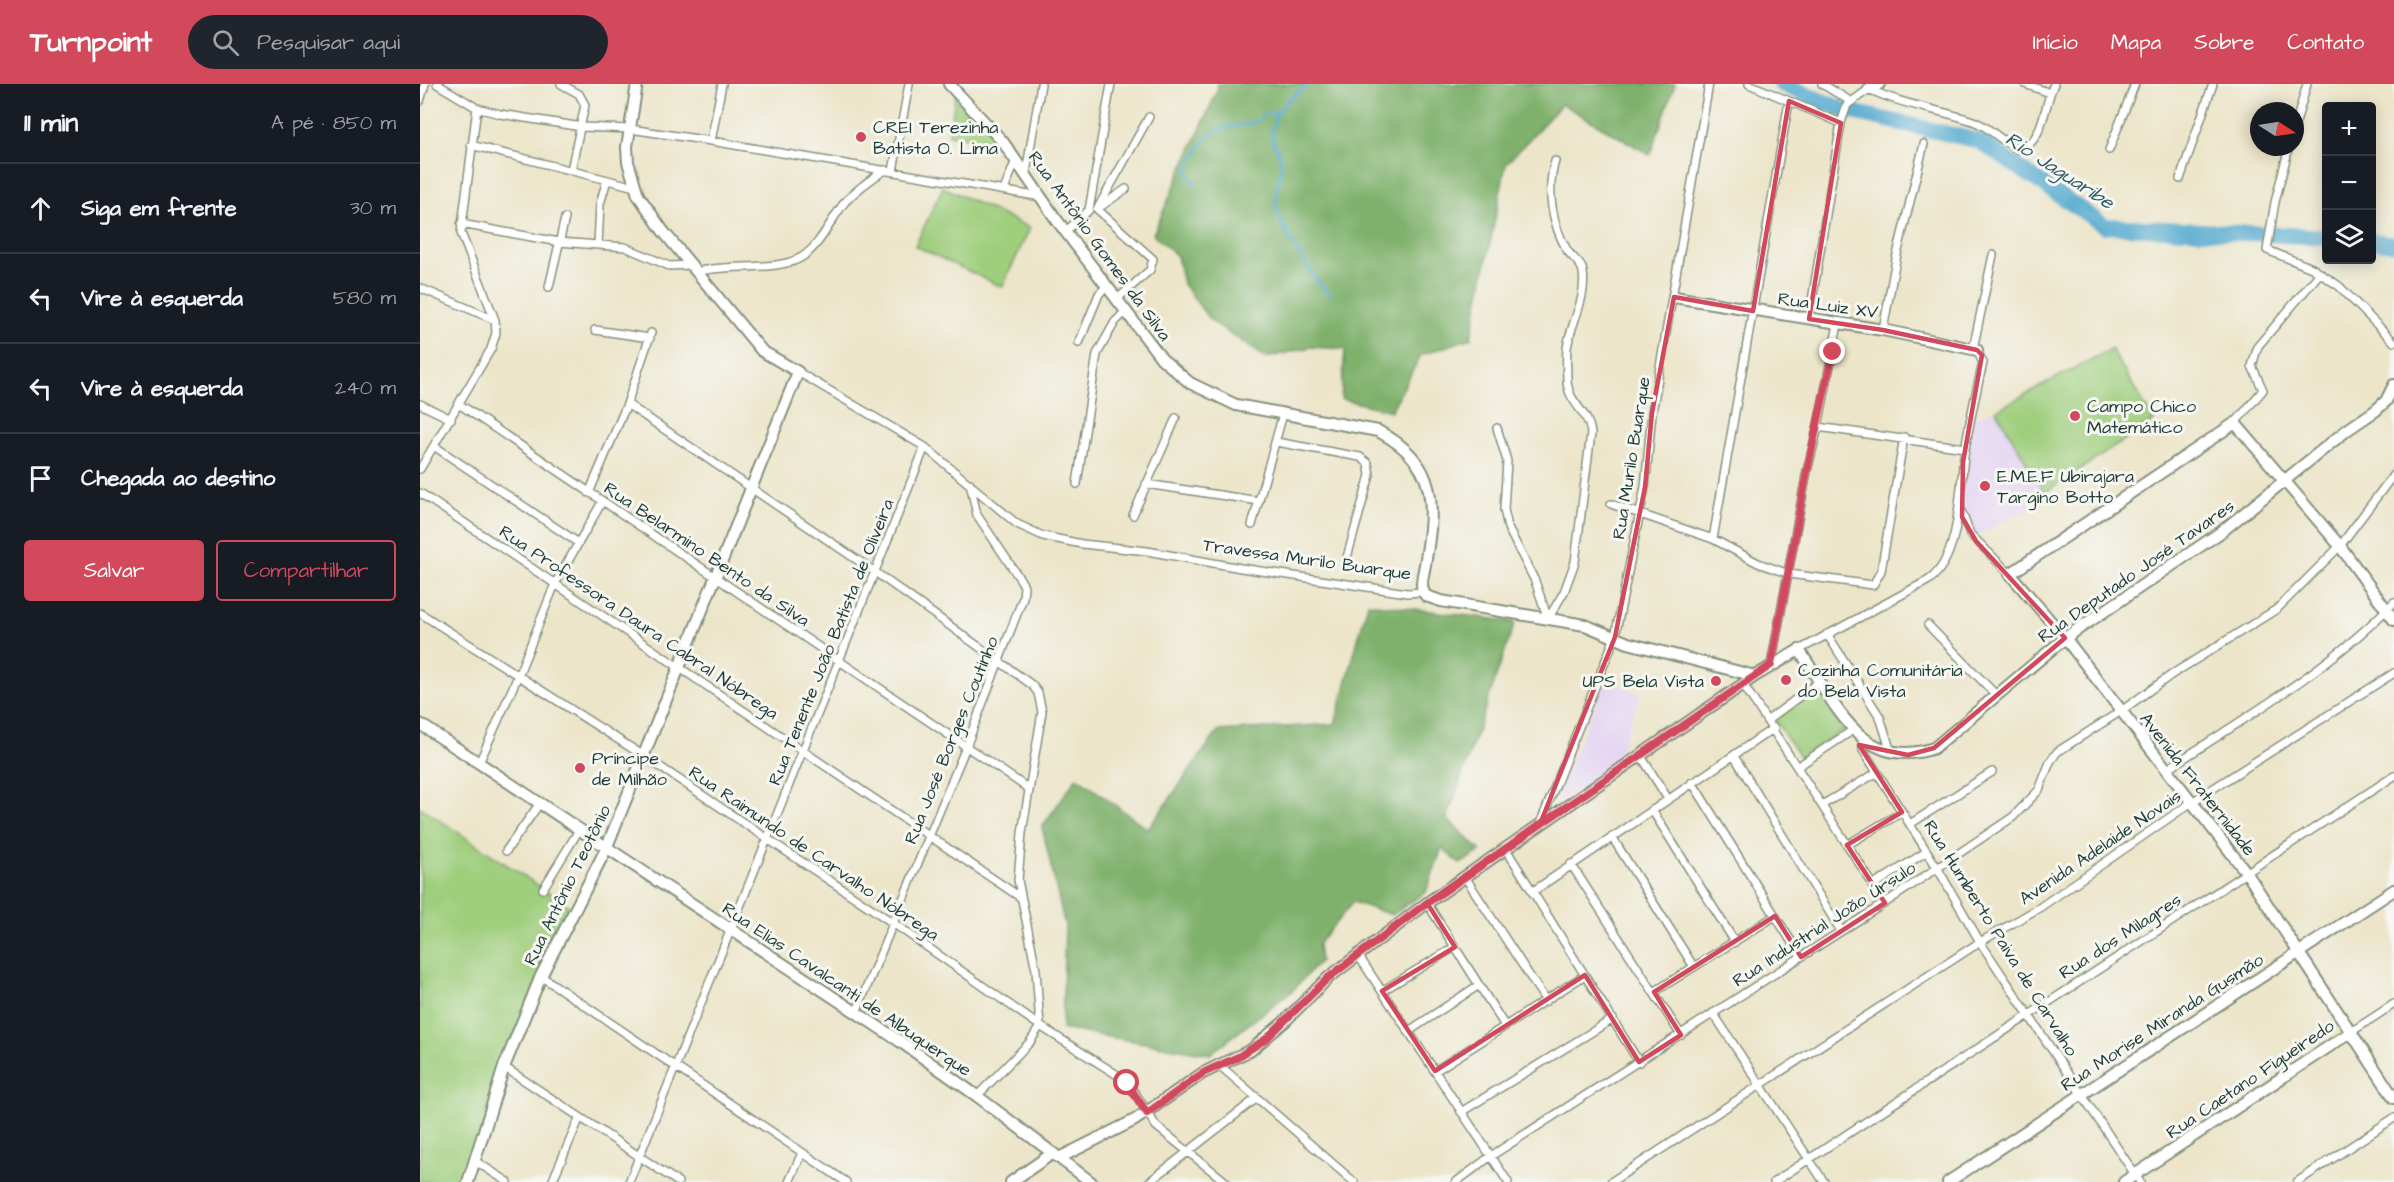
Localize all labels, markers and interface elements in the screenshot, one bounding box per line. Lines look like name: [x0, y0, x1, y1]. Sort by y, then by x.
search box: [188, 15, 608, 69]
text: Turnpoint: [30, 23, 152, 62]
icon: search: [209, 26, 242, 59]
text: Pesquisar aqui: [257, 27, 400, 58]
text: Início: [2033, 28, 2078, 57]
text: Mapa: [2111, 28, 2161, 57]
text: Sobre: [2194, 28, 2254, 57]
text: Contato: [2287, 28, 2364, 57]
north arrow: [2250, 102, 2304, 156]
map controls: [2322, 102, 2376, 264]
button: +: [2322, 102, 2376, 156]
text: 11 min: [24, 105, 78, 141]
text: A pé · 850 m: [271, 109, 396, 137]
place label: CREI Terezinha Batista O. Lima: [873, 115, 999, 161]
water label: Rio Jaguaribe: [1999, 125, 2120, 218]
marker: CREI Terezinha Batista O. Lima: [854, 130, 868, 144]
street label: Rua Antônio Gomes da Silva: [1022, 146, 1177, 346]
button: −: [2322, 156, 2376, 210]
icon: ahead: [24, 192, 57, 225]
text: Siga em frente: [81, 193, 237, 224]
text: 30 m: [350, 194, 396, 222]
button: layers: [2322, 210, 2376, 264]
icon: left: [24, 282, 57, 315]
text: Vire à esquerda: [81, 283, 243, 314]
text: 580 m: [333, 284, 396, 312]
street label: Rua Luiz XV: [1776, 286, 1880, 325]
route end: [1819, 338, 1845, 364]
icon: left: [24, 372, 57, 405]
text: Vire à esquerda: [81, 373, 243, 404]
text: 240 m: [335, 374, 396, 402]
street label: Rua Murilo Buarque: [1606, 375, 1657, 541]
place label: Campo Chico Matemático: [2087, 394, 2196, 440]
marker: Campo Chico Matemático: [2068, 409, 2082, 423]
icon: arrive: [24, 462, 57, 495]
text: Chegada ao destino: [81, 463, 275, 494]
place label: E.M.E.F Ubirajara Targino Botto: [1997, 464, 2134, 511]
street label: Rua Belarmino Bento da Silva: [599, 476, 815, 633]
marker: E.M.E.F Ubirajara Targino Botto: [1978, 479, 1992, 493]
street label: Rua Deputado José Tavares: [2033, 494, 2240, 649]
street label: Rua Tenente João Batista de Oliveira: [762, 495, 900, 789]
street label: Rua Professora Daura Cabral Nóbrega: [494, 519, 783, 726]
street label: Travessa Murilo Buarque: [1201, 533, 1413, 587]
button: Salvar: [24, 540, 204, 601]
button: Compartilhar: [216, 540, 396, 601]
street label: Rua José Borges Coutinho: [898, 633, 1006, 848]
place label: Cozinha Comunitária do Bela Vista: [1798, 658, 1963, 704]
place label: UPS Bela Vista: [1582, 669, 1704, 694]
marker: Cozinha Comunitária do Bela Vista: [1779, 673, 1793, 687]
marker: UPS Bela Vista: [1709, 674, 1723, 688]
street label: Avenida Fraternidade: [2134, 707, 2262, 861]
place label: Príncipe de Milhão: [592, 746, 667, 792]
street label: Rua Raimundo de Carvalho Nóbrega: [683, 760, 944, 948]
marker: Príncipe de Milhão: [573, 761, 587, 775]
street label: Avenida Adelaide Novais: [2014, 784, 2186, 911]
street label: Rua Antônio Teotônio: [518, 801, 617, 970]
street label: Rua Humberto Paiva de Carvalho: [1917, 815, 2084, 1061]
street label: Rua Industrial João Úrsulo: [1728, 856, 1921, 993]
street label: Rua dos Milagres: [2054, 887, 2187, 986]
street label: Rua Elias Cavalcanti de Albuquerque: [717, 896, 977, 1083]
street label: Rua Morise Miranda Gusmão: [2056, 947, 2269, 1098]
street label: Rua Caetano Figueiredo: [2161, 1014, 2340, 1146]
route start: [1113, 1069, 1139, 1095]

